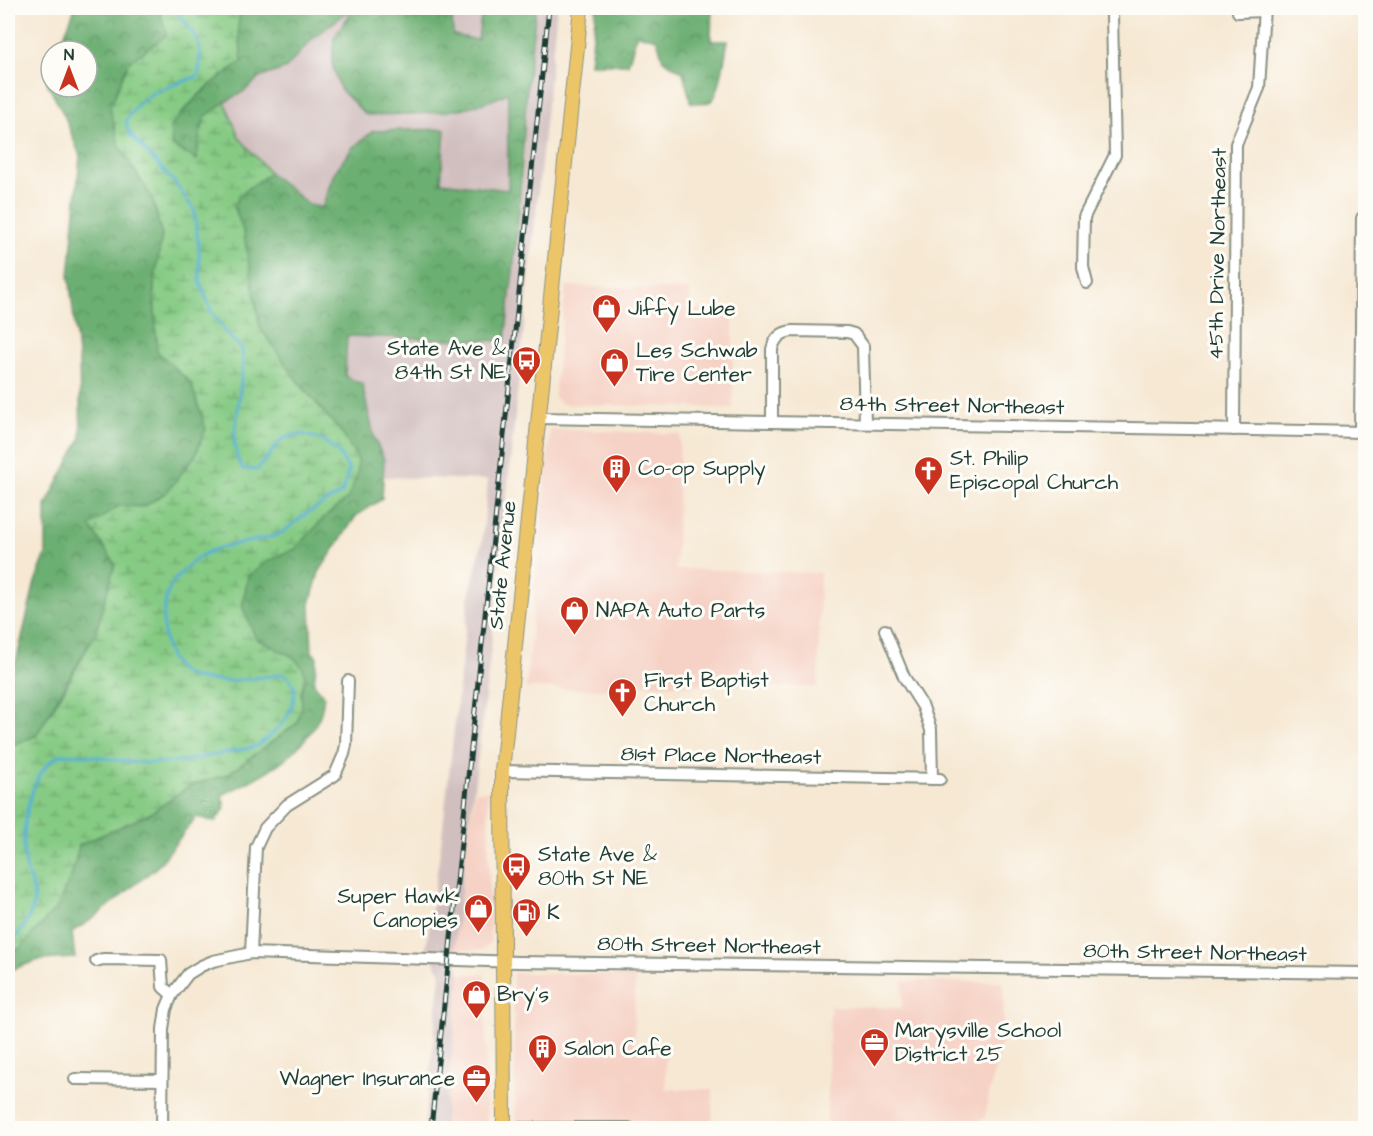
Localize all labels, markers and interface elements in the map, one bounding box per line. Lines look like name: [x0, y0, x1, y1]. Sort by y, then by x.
north arrow: [39, 39, 99, 99]
text: N: [64, 44, 74, 66]
street label: 45th Drive Northeast: [1201, 147, 1234, 360]
shop icon: Jiffy Lube: [591, 292, 623, 334]
place label: Jiffy Lube: [628, 294, 736, 325]
place label: State Ave & 84th St NE: [387, 334, 507, 387]
place label: Les Schwab Tire Center: [636, 336, 758, 389]
bus stop icon: State Ave & 84th St NE: [511, 344, 543, 386]
shop icon: Les Schwab Tire Center: [599, 346, 631, 388]
street label: 84th Street Northeast: [839, 389, 1065, 422]
place label: St. Philip Episcopal Church: [950, 444, 1119, 498]
building icon: Co-op Supply: [601, 452, 633, 494]
place label: Co-op Supply: [638, 454, 766, 485]
church icon: St. Philip Episcopal Church: [913, 454, 945, 496]
street label: State Avenue: [481, 499, 524, 631]
shop icon: NAPA Auto Parts: [559, 594, 591, 636]
place label: NAPA Auto Parts: [596, 596, 765, 625]
place label: First Baptist Church: [644, 666, 769, 719]
church icon: First Baptist Church: [607, 676, 639, 718]
street label: 81st Place Northeast: [620, 739, 822, 772]
place label: State Ave & 80th St NE: [538, 840, 657, 893]
bus stop icon: State Ave & 80th St NE: [501, 850, 533, 892]
place label: Super Hawk Canopies: [338, 882, 458, 936]
shop icon: Super Hawk Canopies: [463, 892, 495, 934]
fuel station icon: K: [510, 896, 542, 938]
place label: K: [547, 898, 560, 927]
street label: 80th Street Northeast: [597, 929, 822, 962]
street label: 80th Street Northeast: [1083, 936, 1308, 969]
shop icon: Bry's: [460, 978, 492, 1020]
place label: Bry's: [497, 980, 549, 1011]
place label: Marysville School District 25: [895, 1016, 1061, 1069]
office icon: Marysville School District 25: [858, 1026, 890, 1068]
building icon: Salon Cafe: [527, 1032, 559, 1074]
place label: Salon Cafe: [564, 1034, 672, 1063]
office icon: Wagner Insurance: [460, 1062, 492, 1104]
place label: Wagner Insurance: [280, 1064, 455, 1095]

